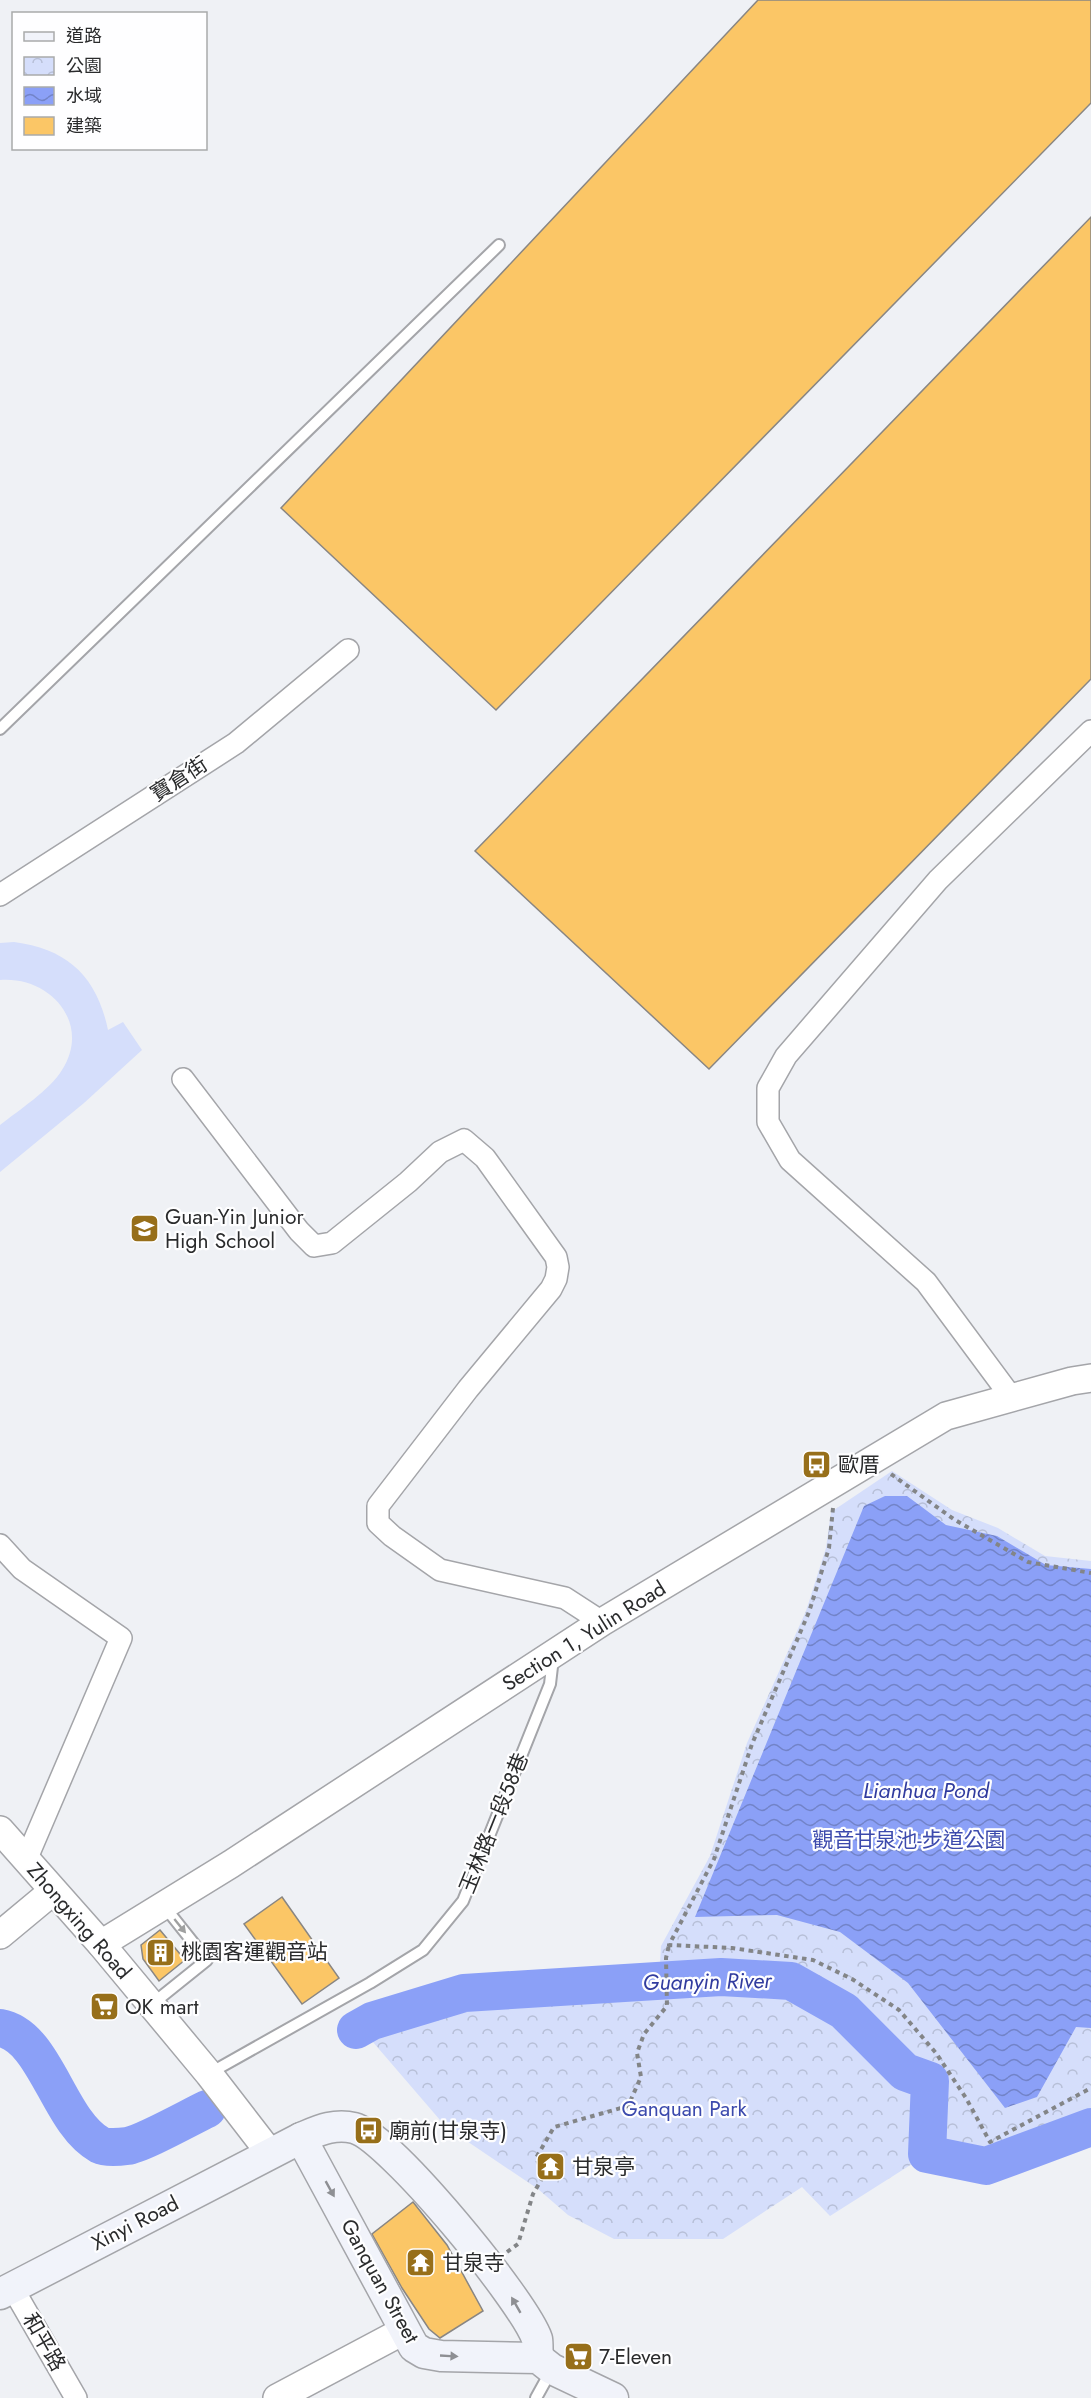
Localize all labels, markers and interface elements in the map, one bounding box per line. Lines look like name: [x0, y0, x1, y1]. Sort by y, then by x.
legend: [12, 12, 207, 150]
text: 道路: [66, 23, 102, 49]
text: 公園: [66, 53, 102, 79]
text: 水域: [66, 83, 102, 109]
text: 建築: [66, 113, 102, 139]
street label: 寶倉街: [144, 749, 214, 809]
place label: Guan-Yin Junior High School: [165, 1202, 304, 1256]
school or university icon: Guan-Yin Junior High School: [128, 1213, 160, 1245]
bus stop icon: 歐厝: [801, 1449, 833, 1481]
place label: 歐厝: [838, 1450, 880, 1480]
street label: Section 1, Yulin Road: [496, 1573, 672, 1699]
street label: 玉林路一段58巷: [452, 1748, 536, 1898]
water label: Lianhua Pond: [863, 1774, 991, 1806]
park label: 觀音甘泉池-步道公園: [812, 1825, 1006, 1855]
street label: Zhongxing Road: [20, 1856, 138, 1986]
one-way arrow: [173, 1918, 186, 1934]
building icon: 桃園客運觀音站: [144, 1936, 176, 1968]
place label: 桃園客運觀音站: [181, 1937, 328, 1967]
water label: Guanyin River: [642, 1964, 773, 1998]
supermarket icon: OK mart: [88, 1991, 120, 2023]
place label: OK mart: [125, 1992, 198, 2022]
park label: Ganquan Park: [621, 2094, 747, 2124]
bus stop icon: 廟前(甘泉寺): [352, 2115, 384, 2147]
place label: 廟前(甘泉寺): [389, 2116, 507, 2146]
temple icon: 甘泉亭: [535, 2151, 567, 2183]
place label: 甘泉亭: [572, 2152, 635, 2182]
one-way arrow: [324, 2181, 335, 2197]
street label: Xinyi Road: [86, 2188, 184, 2258]
street label: Ganquan Street: [333, 2213, 427, 2349]
temple icon: 甘泉寺: [405, 2247, 437, 2279]
place label: 甘泉寺: [442, 2248, 505, 2278]
one-way arrow: [511, 2297, 522, 2313]
street label: 和平路: [15, 2307, 73, 2377]
supermarket icon: 7-Eleven: [562, 2341, 594, 2373]
place label: 7-Eleven: [599, 2342, 672, 2372]
one-way arrow: [439, 2351, 458, 2360]

